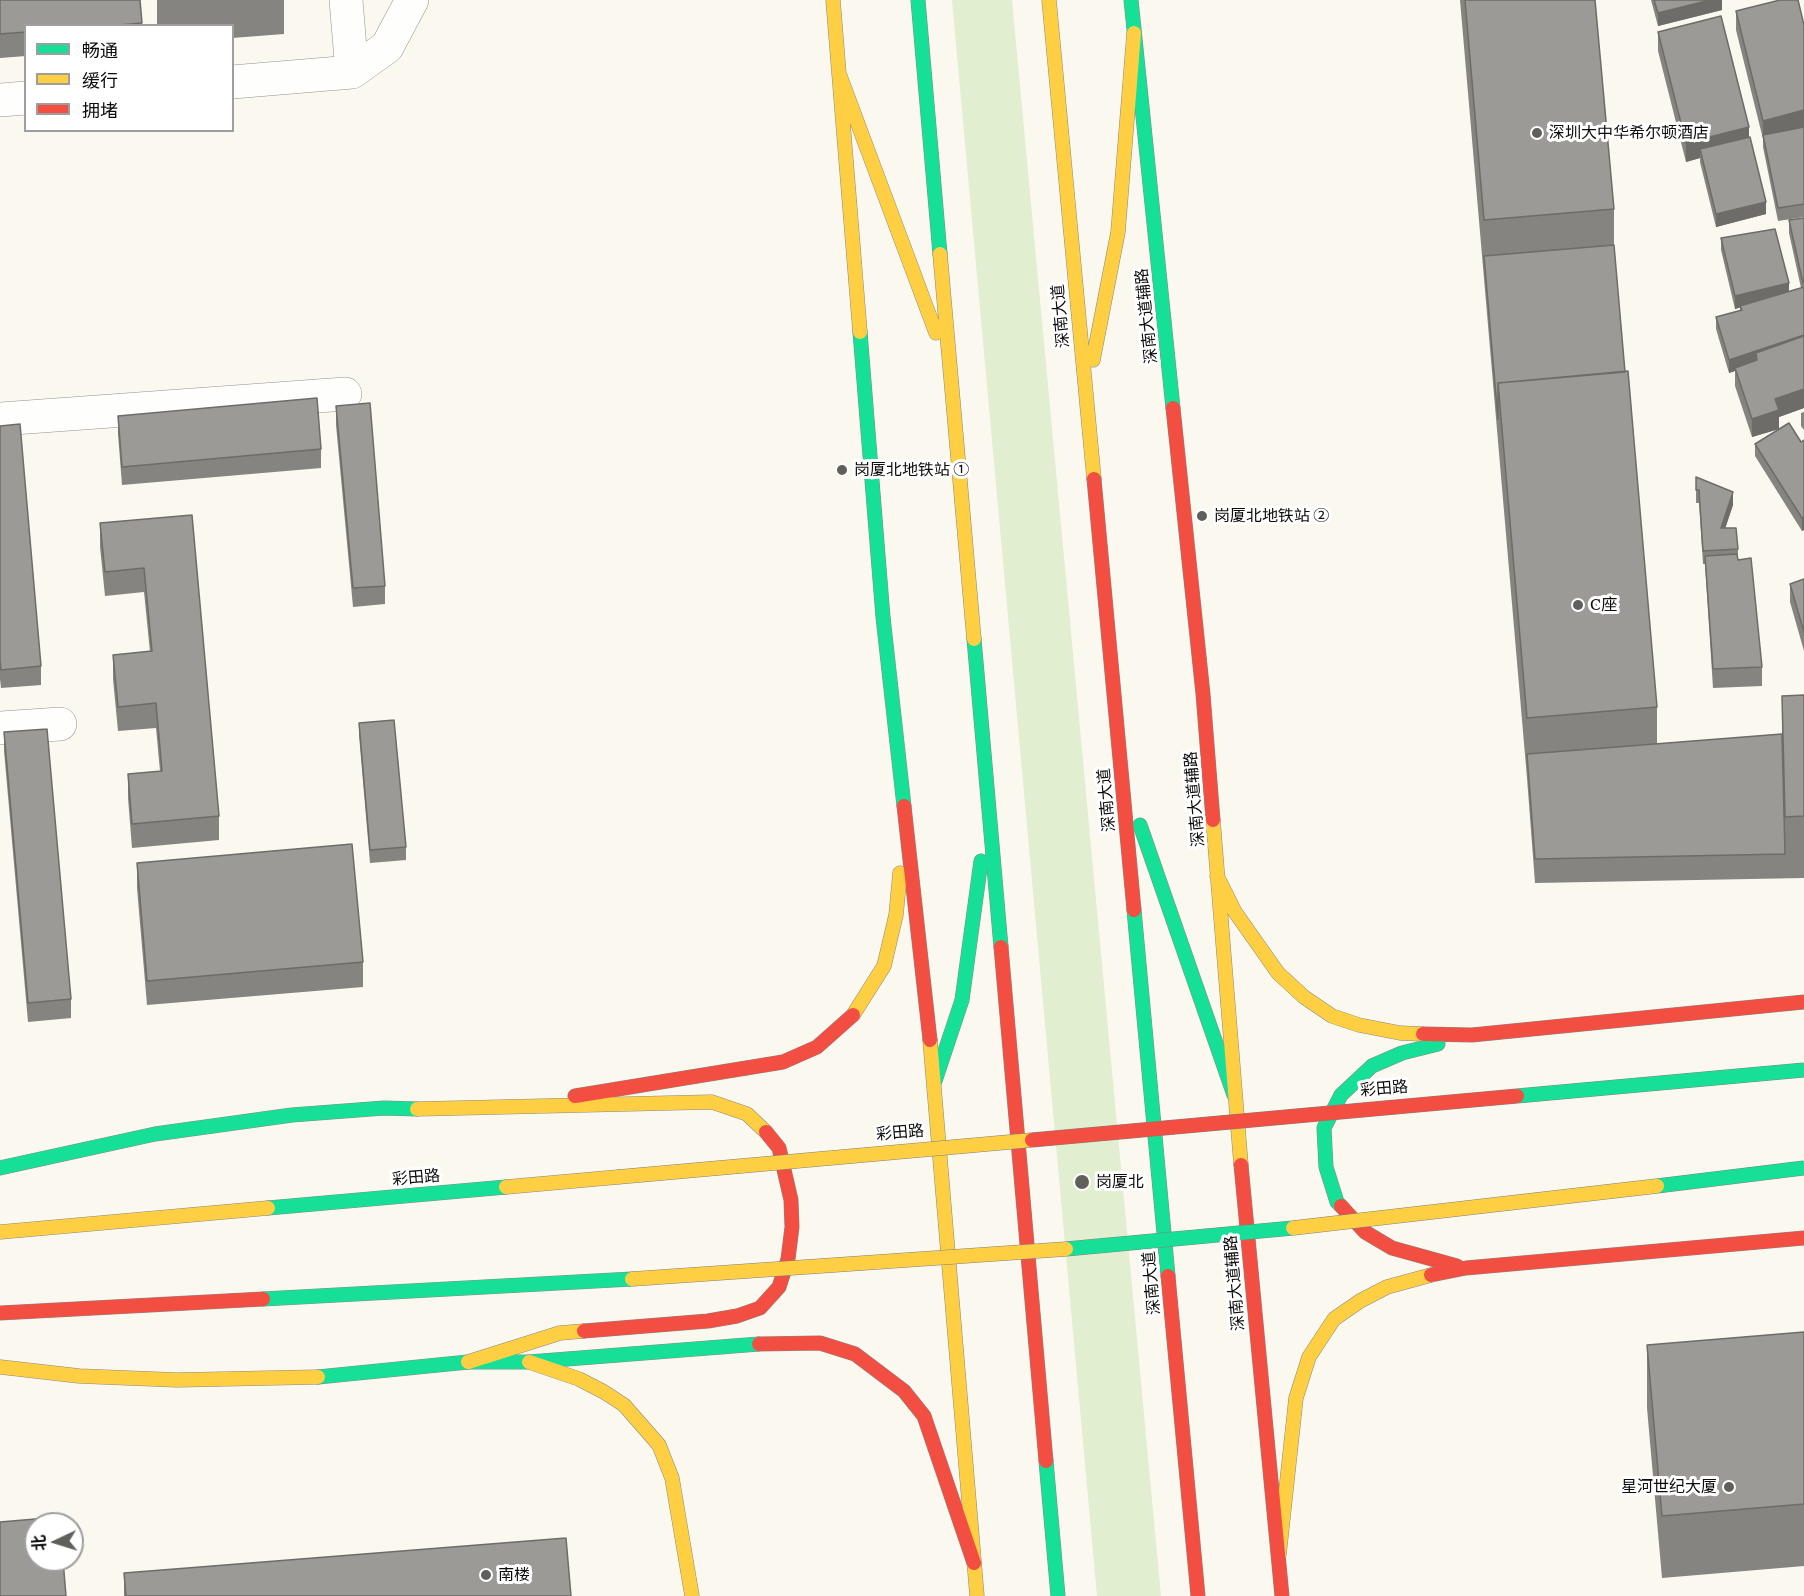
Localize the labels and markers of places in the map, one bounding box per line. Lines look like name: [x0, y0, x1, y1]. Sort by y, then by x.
place label: 深圳大中华希尔顿酒店: [1549, 123, 1709, 143]
marker: 深圳大中华希尔顿酒店: [1530, 126, 1544, 140]
place label: 岗厦北地铁站 ①: [854, 460, 969, 480]
marker: 岗厦北地铁站 ①: [835, 463, 849, 477]
place label: 岗厦北地铁站 ②: [1214, 506, 1329, 526]
marker: 岗厦北地铁站 ②: [1195, 509, 1209, 523]
place label: C座: [1590, 595, 1617, 615]
marker: C座: [1571, 598, 1585, 612]
place label: 岗厦北: [1096, 1172, 1144, 1192]
marker: 岗厦北: [1073, 1173, 1091, 1191]
place label: 星河世纪大厦: [1621, 1477, 1717, 1497]
marker: 星河世纪大厦: [1722, 1480, 1736, 1494]
place label: 南楼: [498, 1565, 530, 1585]
marker: 南楼: [479, 1568, 493, 1582]

